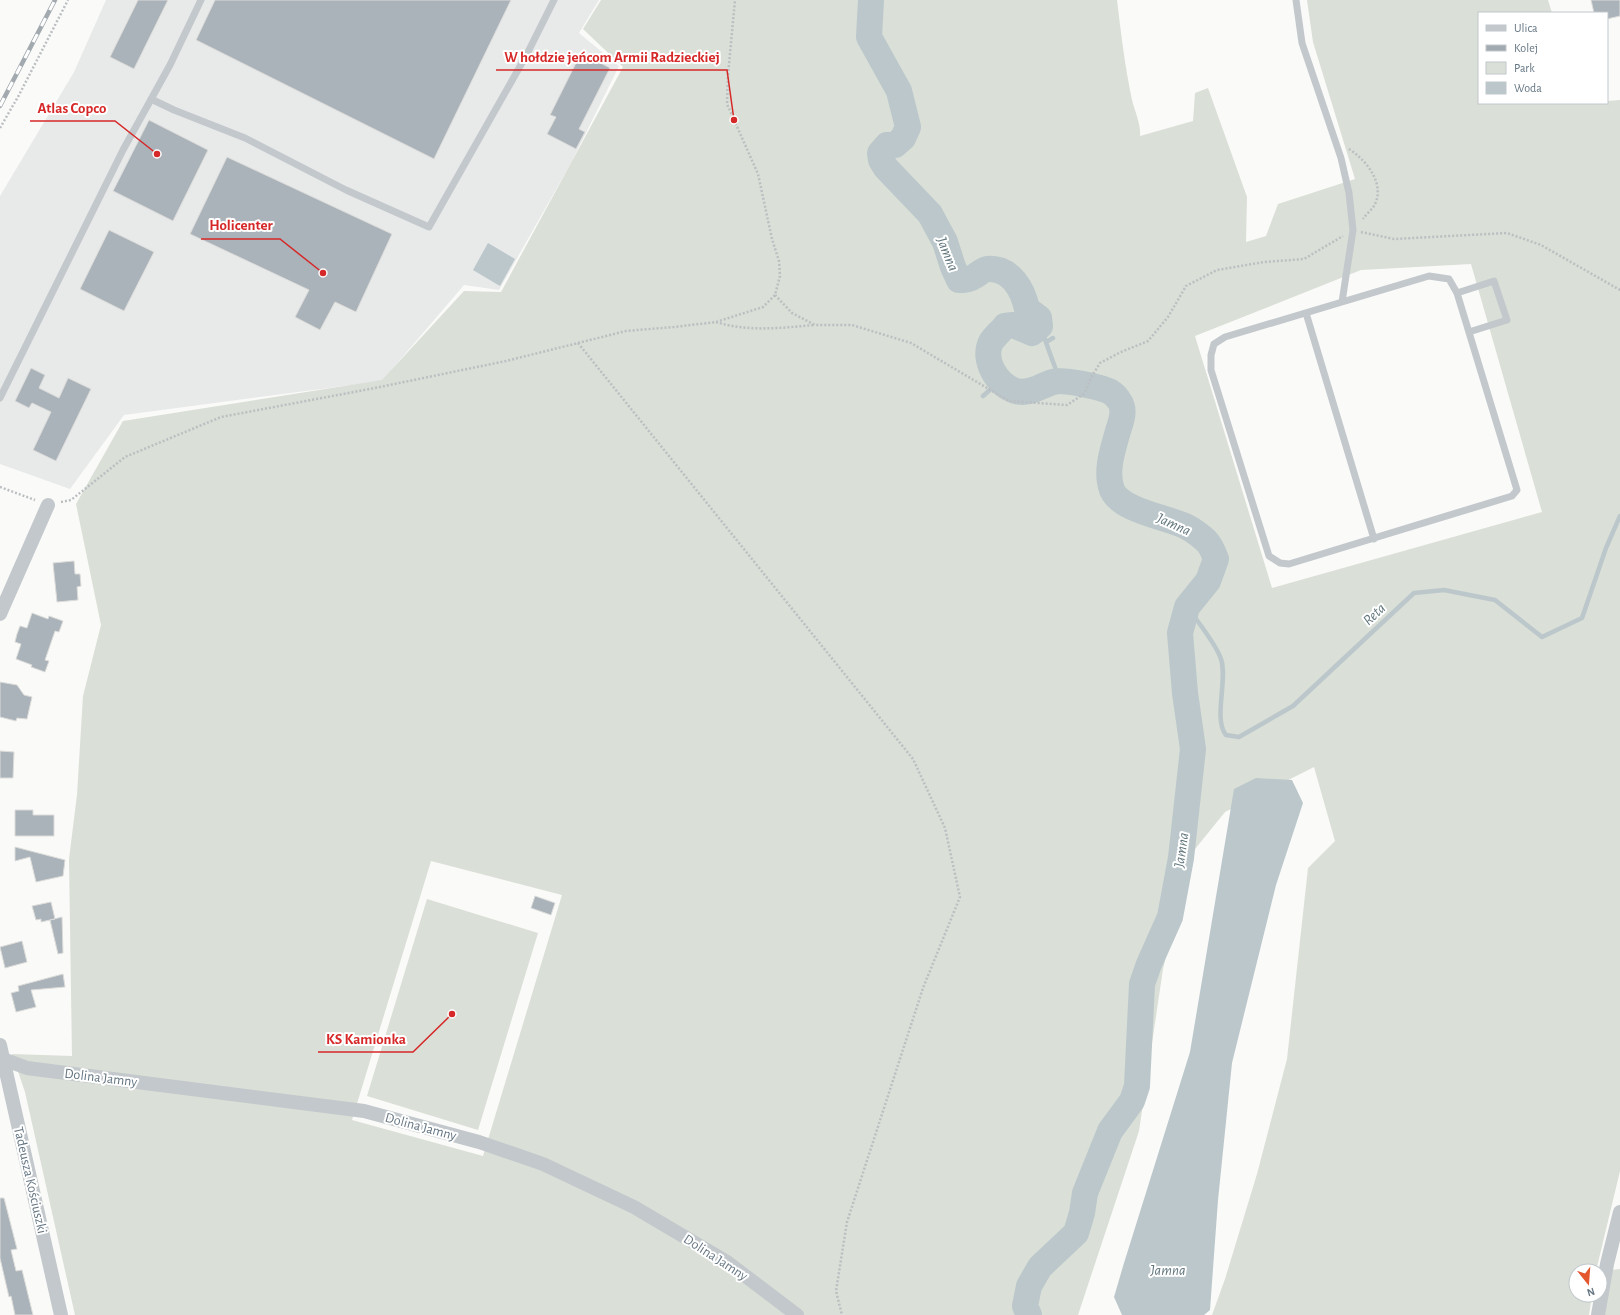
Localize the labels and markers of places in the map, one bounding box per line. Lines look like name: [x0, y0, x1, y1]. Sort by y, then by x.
callout: W hołdzie jeńcom Armii Radzieckiej: [496, 43, 727, 70]
callout: Atlas Copco: [30, 94, 115, 121]
callout: Holicenter: [201, 212, 280, 239]
callout: KS Kamionka: [318, 1025, 413, 1052]

